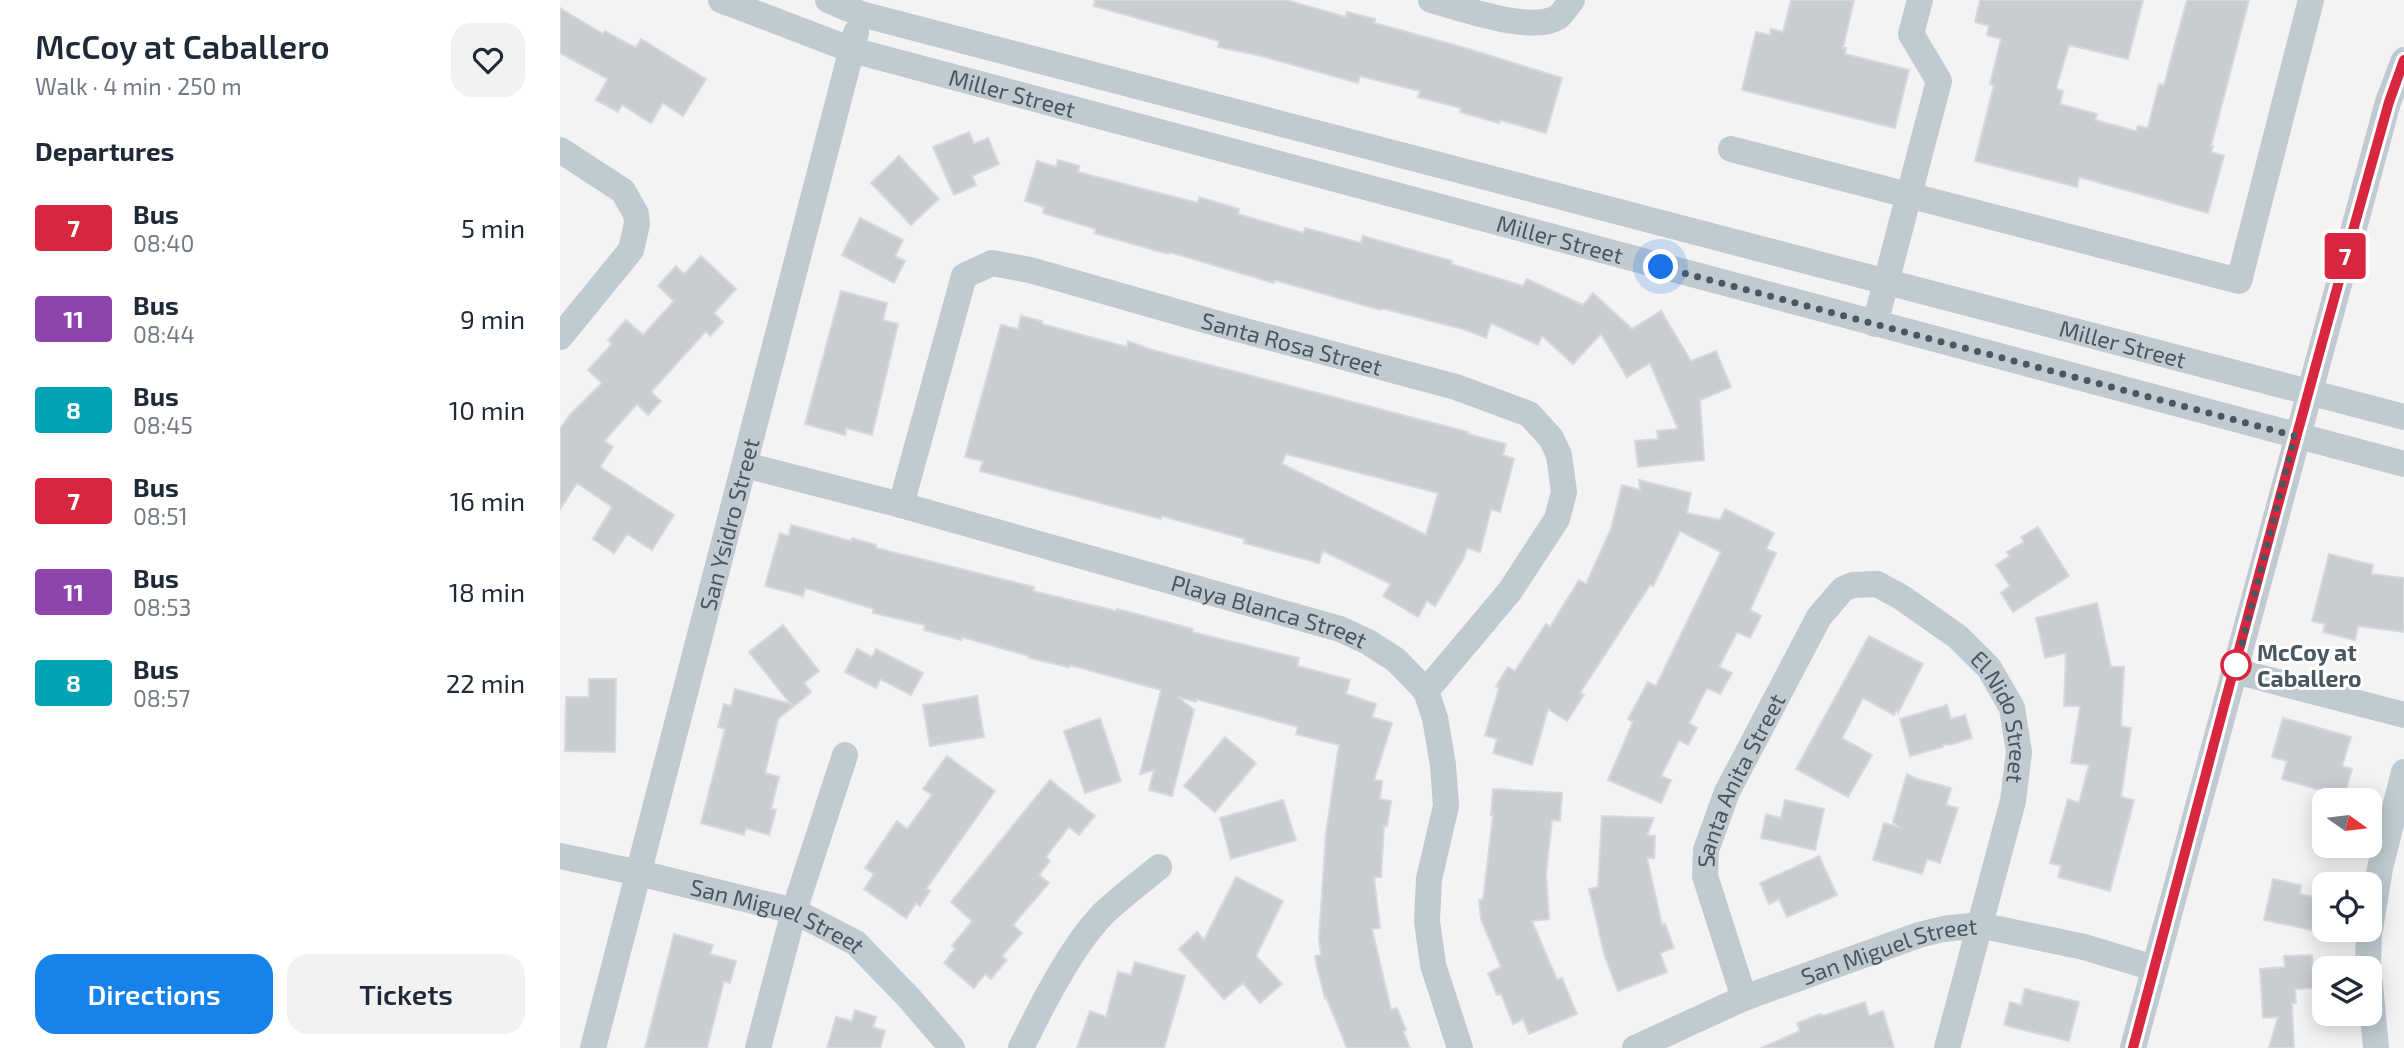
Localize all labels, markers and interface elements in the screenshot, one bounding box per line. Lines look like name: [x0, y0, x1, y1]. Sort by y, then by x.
button: heart: [451, 23, 525, 97]
text: McCoy at Caballero: [35, 26, 330, 66]
street label: Miller Street: [946, 62, 1079, 123]
text: Walk · 4 min · 250 m: [35, 72, 242, 100]
text: Departures: [35, 135, 174, 166]
text: Bus: [133, 198, 179, 229]
street label: Miller Street: [1494, 209, 1627, 269]
text: 5 min: [461, 212, 525, 243]
text: 7: [67, 213, 80, 242]
text: 08:40: [133, 229, 194, 257]
line badge: 7: [2322, 233, 2368, 279]
text: 7: [2339, 241, 2351, 270]
your location: [1643, 249, 1678, 284]
text: Bus: [133, 289, 179, 320]
text: 9 min: [460, 303, 525, 334]
text: 11: [63, 304, 84, 333]
street label: Santa Rosa Street: [1198, 306, 1386, 381]
street label: Miller Street: [2057, 314, 2189, 374]
text: 08:44: [133, 320, 195, 348]
text: Bus: [133, 380, 179, 411]
text: 10 min: [449, 394, 525, 425]
text: 8: [66, 395, 81, 424]
text: 08:45: [133, 411, 193, 439]
street label: San Ysidro Street: [693, 435, 765, 613]
text: Bus: [133, 471, 179, 502]
text: 16 min: [450, 485, 525, 516]
text: 7: [67, 486, 80, 515]
text: 08:51: [133, 502, 188, 530]
text: Bus: [133, 562, 179, 593]
street label: Playa Blanca Street: [1168, 568, 1372, 654]
text: 18 min: [449, 576, 525, 607]
text: 11: [63, 577, 84, 606]
text: 08:53: [133, 593, 191, 621]
place label: McCoy at Caballero: [2257, 638, 2362, 692]
street label: El Nido Street: [1965, 644, 2033, 785]
marker: McCoy at Caballero: [2221, 650, 2251, 680]
text: Bus: [133, 653, 179, 684]
text: 22 min: [446, 667, 525, 698]
text: 8: [66, 668, 81, 697]
text: 08:57: [133, 684, 190, 712]
street label: Santa Anita Street: [1691, 688, 1791, 868]
north arrow: [2312, 788, 2382, 858]
map controls: [2312, 788, 2382, 1026]
street label: San Miguel Street: [688, 872, 872, 958]
button: locate: [2312, 872, 2382, 942]
street label: San Miguel Street: [1797, 911, 1979, 990]
button: Directions: [35, 954, 273, 1034]
button: Tickets: [287, 954, 525, 1034]
button: layers: [2312, 956, 2382, 1026]

